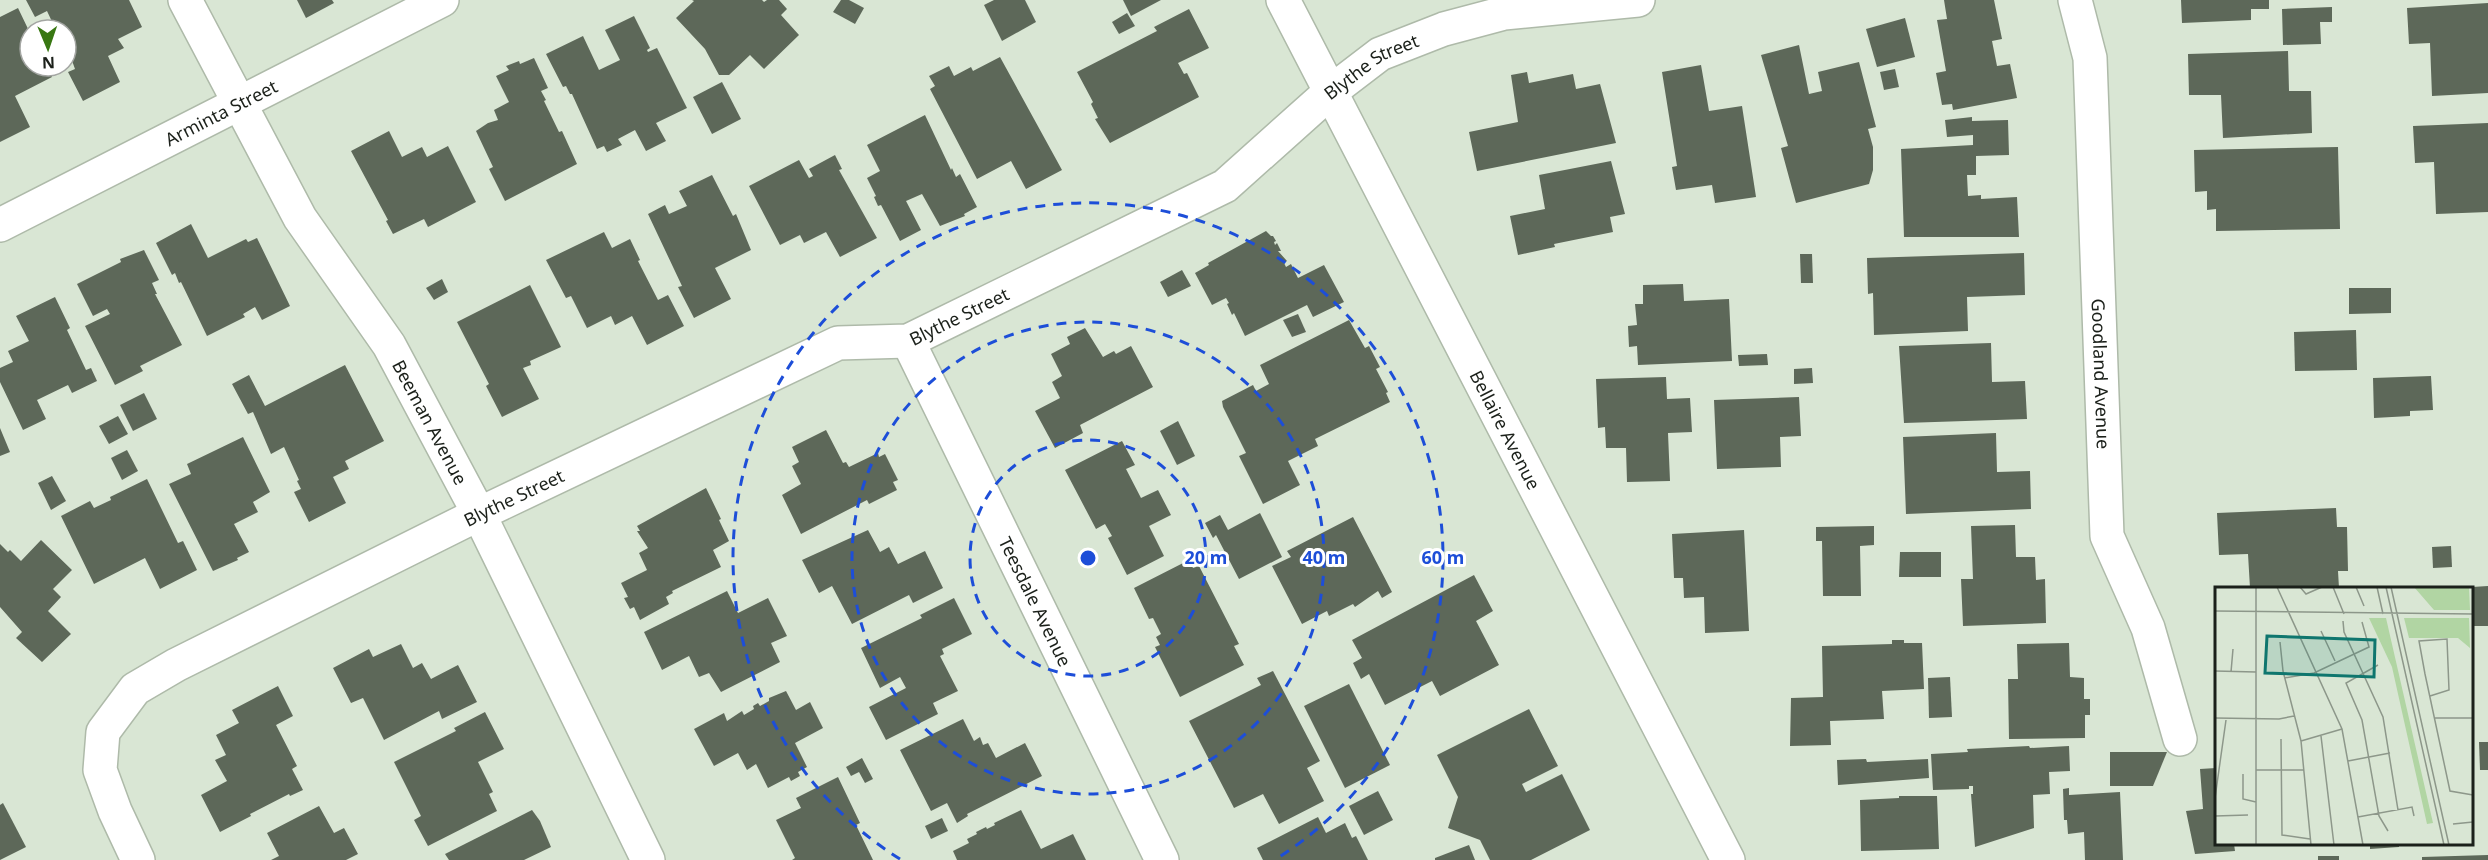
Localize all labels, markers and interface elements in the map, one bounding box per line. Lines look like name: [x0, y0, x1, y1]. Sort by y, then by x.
north arrow: [18, 18, 78, 78]
street label: Blythe Street: [1319, 28, 1422, 105]
text: N: [42, 52, 55, 74]
street label: Arminta Street: [161, 74, 282, 151]
street label: Blythe Street: [905, 281, 1013, 351]
street label: Goodland Avenue: [2087, 298, 2116, 450]
street label: Beeman Avenue: [387, 356, 473, 489]
street label: Bellaire Avenue: [1465, 366, 1546, 494]
street label: Blythe Street: [460, 463, 568, 532]
street label: Teesdale Avenue: [994, 533, 1077, 670]
text: 20 m: [1185, 545, 1227, 569]
text: 40 m: [1303, 545, 1345, 569]
text: 60 m: [1422, 545, 1464, 569]
centre of rings: [1078, 548, 1098, 568]
inset map: [2215, 587, 2473, 845]

